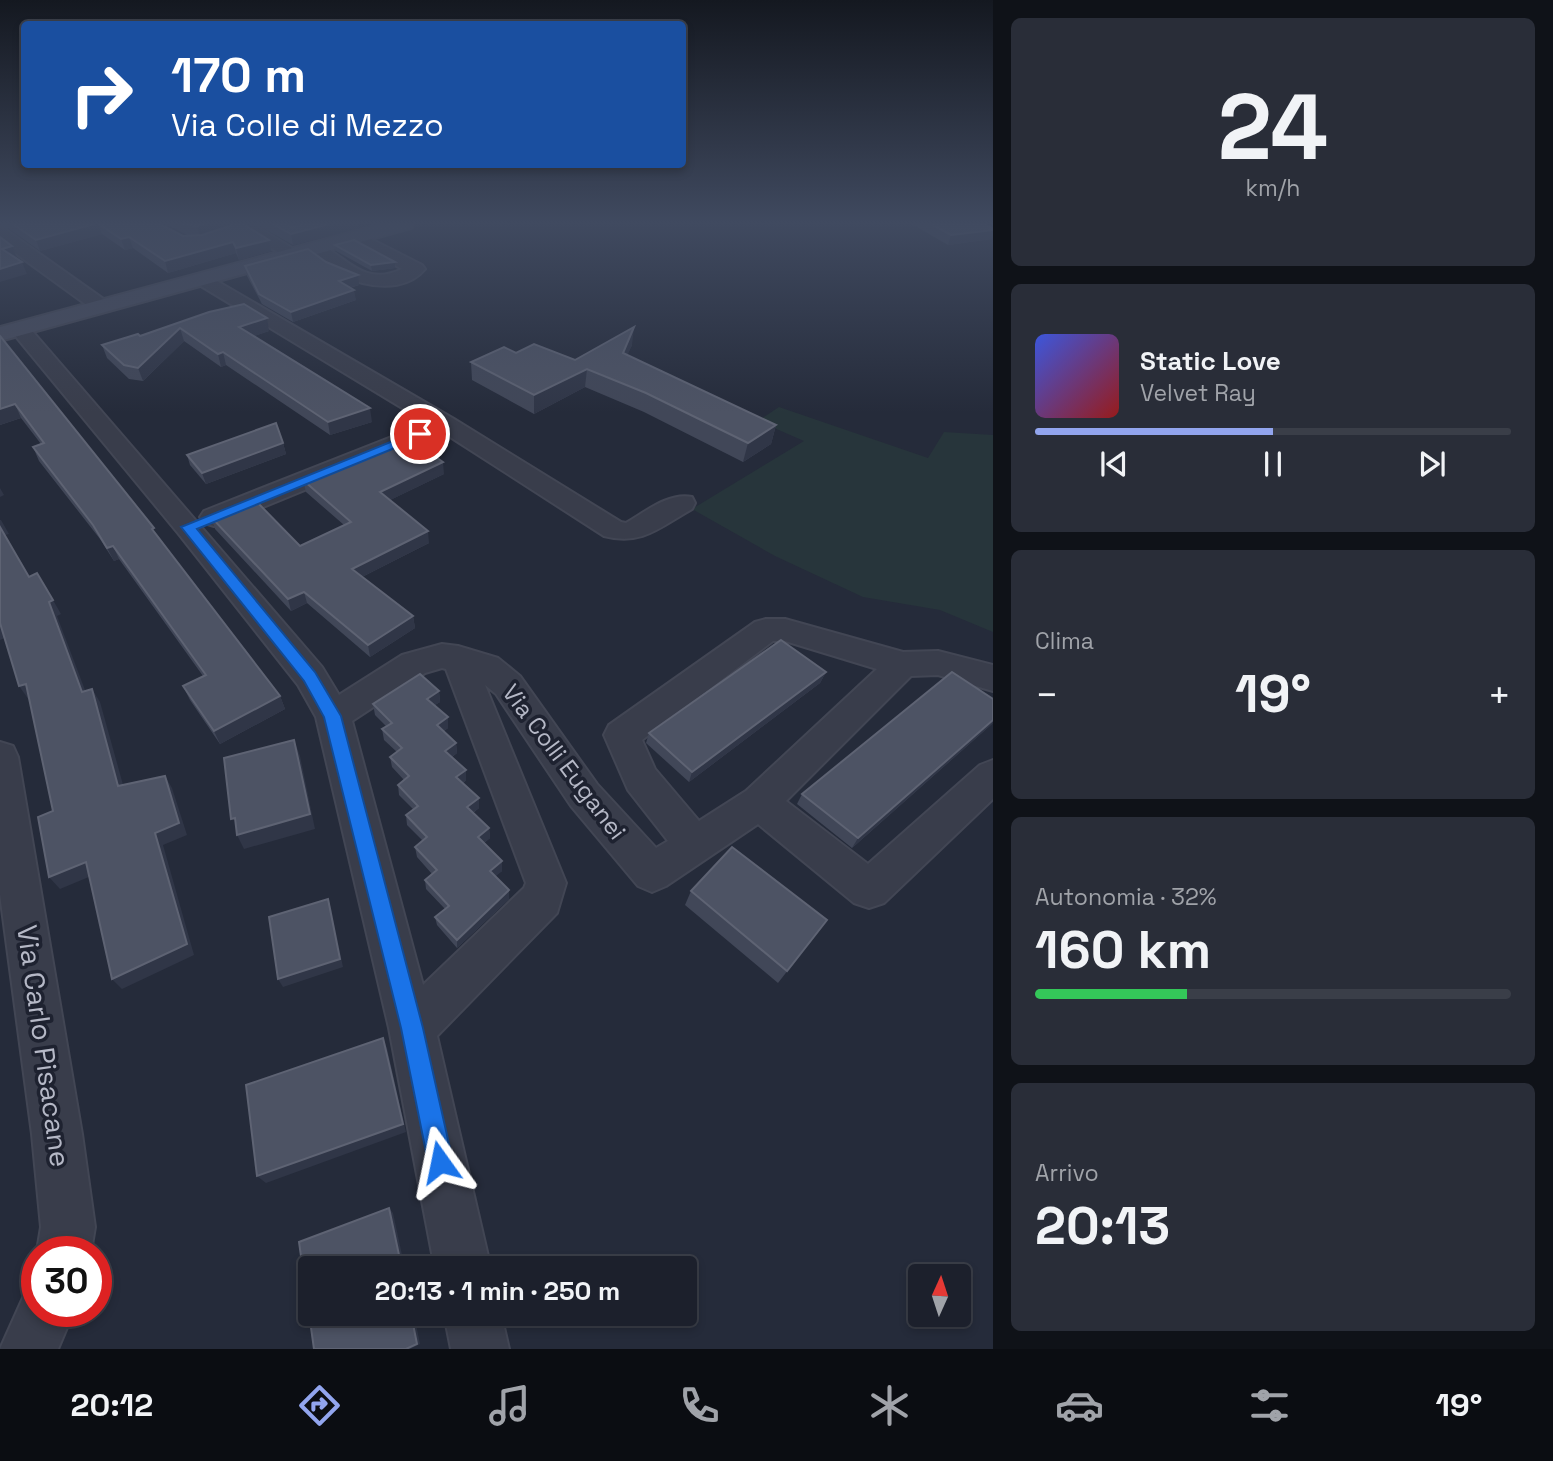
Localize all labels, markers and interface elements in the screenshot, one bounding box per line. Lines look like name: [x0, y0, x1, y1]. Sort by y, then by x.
text: 170 m: [171, 44, 306, 106]
icon: right: [56, 49, 147, 140]
text: 24: [1218, 69, 1328, 186]
text: Via Colle di Mezzo: [171, 105, 444, 145]
text: km/h: [1246, 173, 1300, 203]
text: Static Love: [1140, 344, 1281, 378]
text: Velvet Ray: [1140, 378, 1256, 408]
pin: [390, 404, 450, 464]
icon: arrive: [401, 415, 439, 453]
icon: previous: [1095, 445, 1133, 483]
icon: pause: [1254, 445, 1292, 483]
icon: next: [1413, 445, 1451, 483]
text: Clima: [1035, 626, 1094, 656]
text: 19°: [1235, 661, 1311, 727]
text: −: [1035, 671, 1059, 719]
text: +: [1487, 671, 1511, 719]
street label: Via Colli Euganei: [496, 678, 633, 846]
text: Autonomia · 32%: [1035, 882, 1217, 912]
text: 160 km: [1035, 917, 1211, 983]
street label: Via Carlo Pisacane: [9, 923, 79, 1169]
position arrow: [403, 1125, 477, 1199]
text: Arrivo: [1035, 1158, 1099, 1188]
text: 20:13: [1035, 1193, 1170, 1259]
speed limit sign: 30: [21, 1236, 112, 1327]
north arrow: [908, 1264, 971, 1326]
map controls: [908, 1264, 971, 1327]
text: 20:13 · 1 min · 250 m: [375, 1274, 620, 1308]
icon: directions: [295, 1381, 344, 1430]
icon: music: [485, 1381, 534, 1430]
icon: phone: [675, 1381, 724, 1430]
icon: climate: [865, 1381, 914, 1430]
icon: car: [1055, 1381, 1104, 1430]
icon: filters: [1245, 1381, 1294, 1430]
text: 20:12: [71, 1385, 153, 1425]
text: 19°: [1436, 1385, 1482, 1425]

